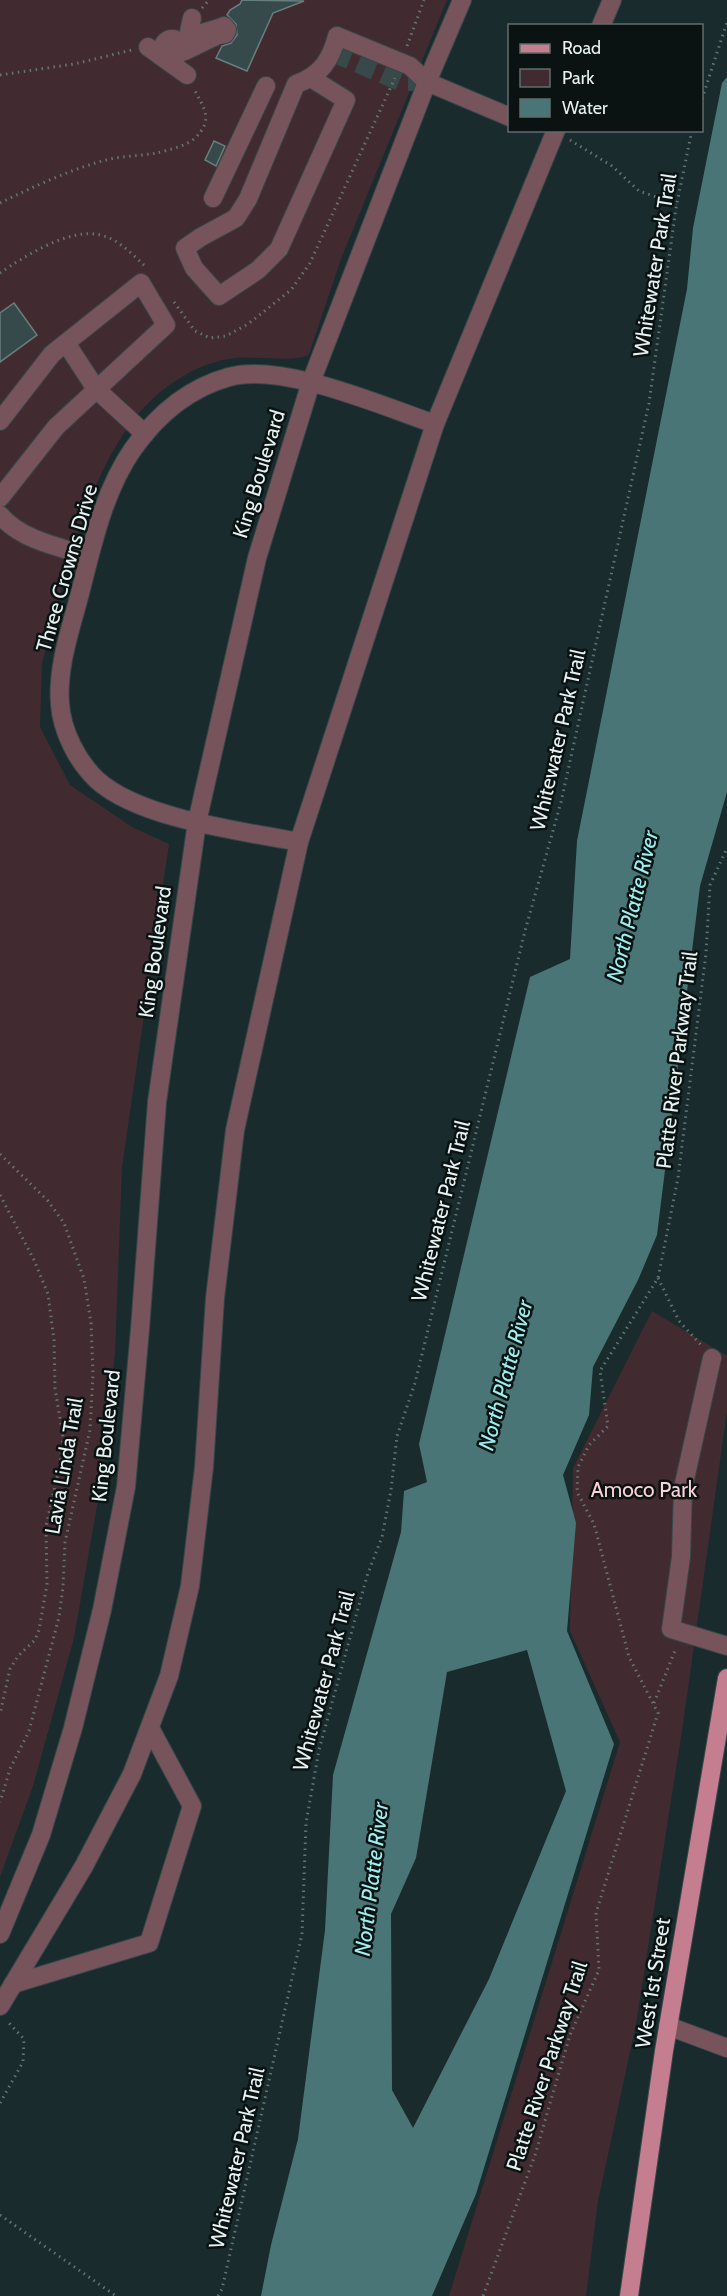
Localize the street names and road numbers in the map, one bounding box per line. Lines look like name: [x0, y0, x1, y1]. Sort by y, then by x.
street label: Whitewater Park Trail: [628, 171, 681, 358]
street label: King Boulevard: [227, 407, 290, 541]
street label: Three Crowns Drive: [31, 481, 102, 655]
street label: Whitewater Park Trail: [524, 647, 591, 833]
street label: King Boulevard: [133, 884, 176, 1019]
street label: Platte River Parkway Trail: [651, 950, 702, 1170]
street label: Whitewater Park Trail: [406, 1118, 475, 1304]
street label: King Boulevard: [86, 1369, 125, 1503]
street label: Lavia Linda Trail: [39, 1396, 88, 1536]
street label: Whitewater Park Trail: [287, 1588, 360, 1774]
street label: West 1st Street: [630, 1916, 675, 2050]
street label: Platte River Parkway Trail: [501, 1958, 592, 2174]
street label: Whitewater Park Trail: [203, 2065, 270, 2251]

